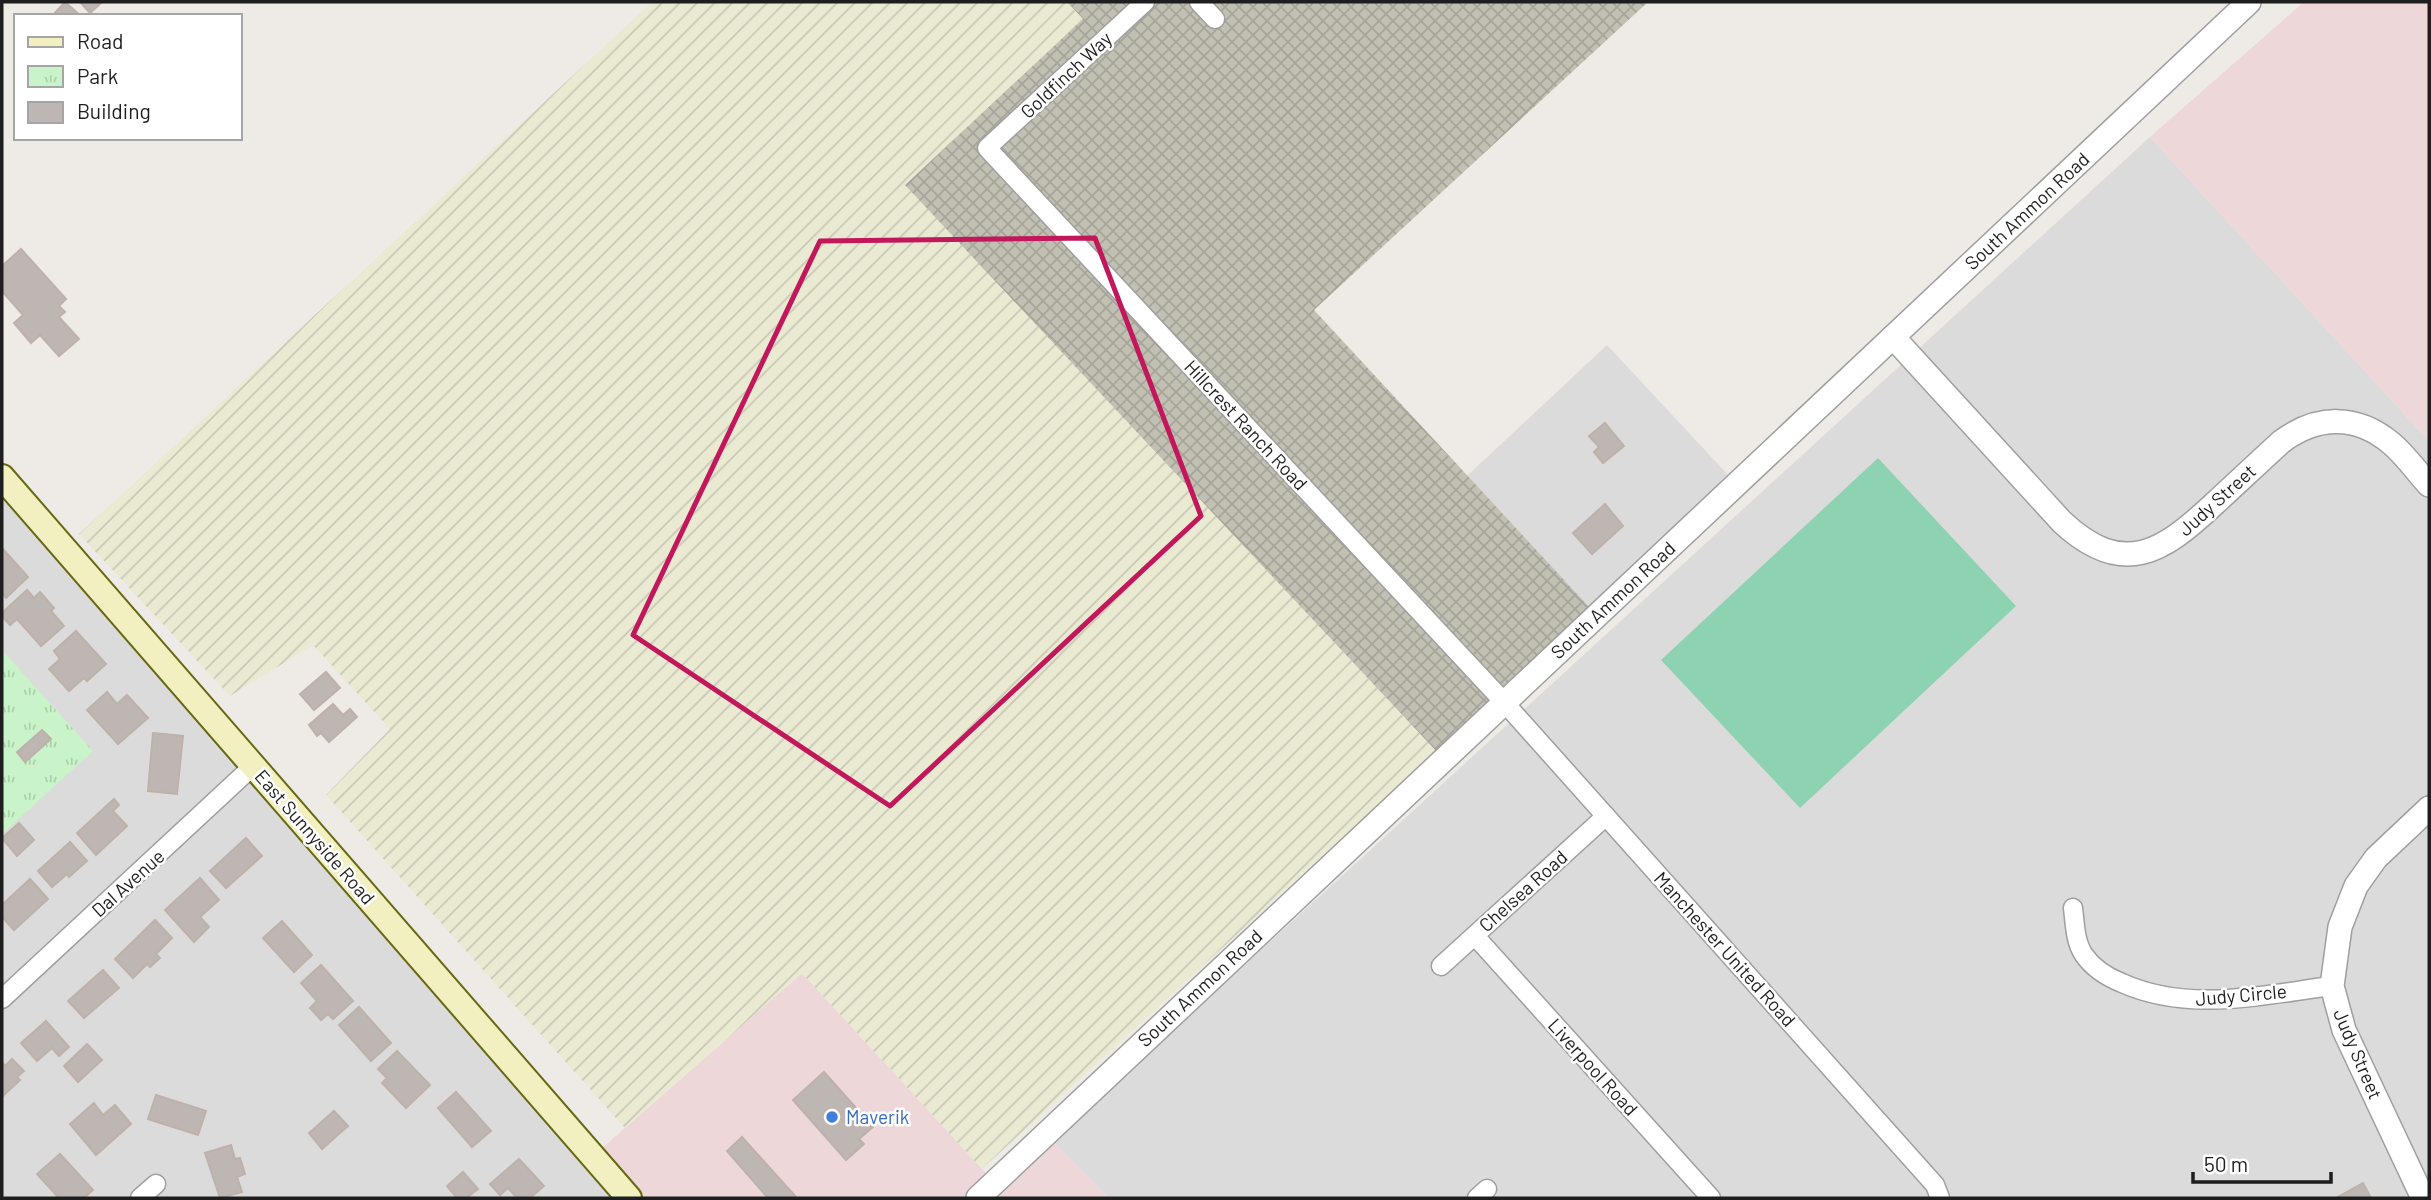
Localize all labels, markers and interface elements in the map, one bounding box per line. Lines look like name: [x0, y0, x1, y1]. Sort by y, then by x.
legend: [14, 14, 242, 140]
street label: Goldfinch Way: [1015, 26, 1116, 123]
text: Road: [77, 28, 123, 53]
text: Park: [77, 63, 118, 88]
text: Building: [77, 98, 151, 123]
street label: South Ammon Road: [1960, 147, 2094, 274]
street label: Hillcrest Ranch Road: [1180, 355, 1313, 495]
street label: Judy Street: [2173, 459, 2260, 540]
street label: South Ammon Road: [1546, 536, 1680, 663]
street label: East Sunnyside Road: [251, 765, 380, 909]
street label: Dal Avenue: [87, 844, 169, 921]
street label: Chelsea Road: [1474, 845, 1572, 936]
street label: Manchester United Road: [1650, 867, 1801, 1031]
street label: South Ammon Road: [1133, 924, 1267, 1051]
street label: Judy Circle: [2194, 979, 2288, 1010]
street label: Judy Street: [2329, 1005, 2388, 1102]
street label: Liverpool Road: [1544, 1013, 1643, 1120]
place label: Maverik: [846, 1105, 909, 1128]
marker: Maverik: [824, 1109, 840, 1125]
scale bar: [2193, 1140, 2331, 1184]
text: 50 m: [2204, 1151, 2248, 1176]

